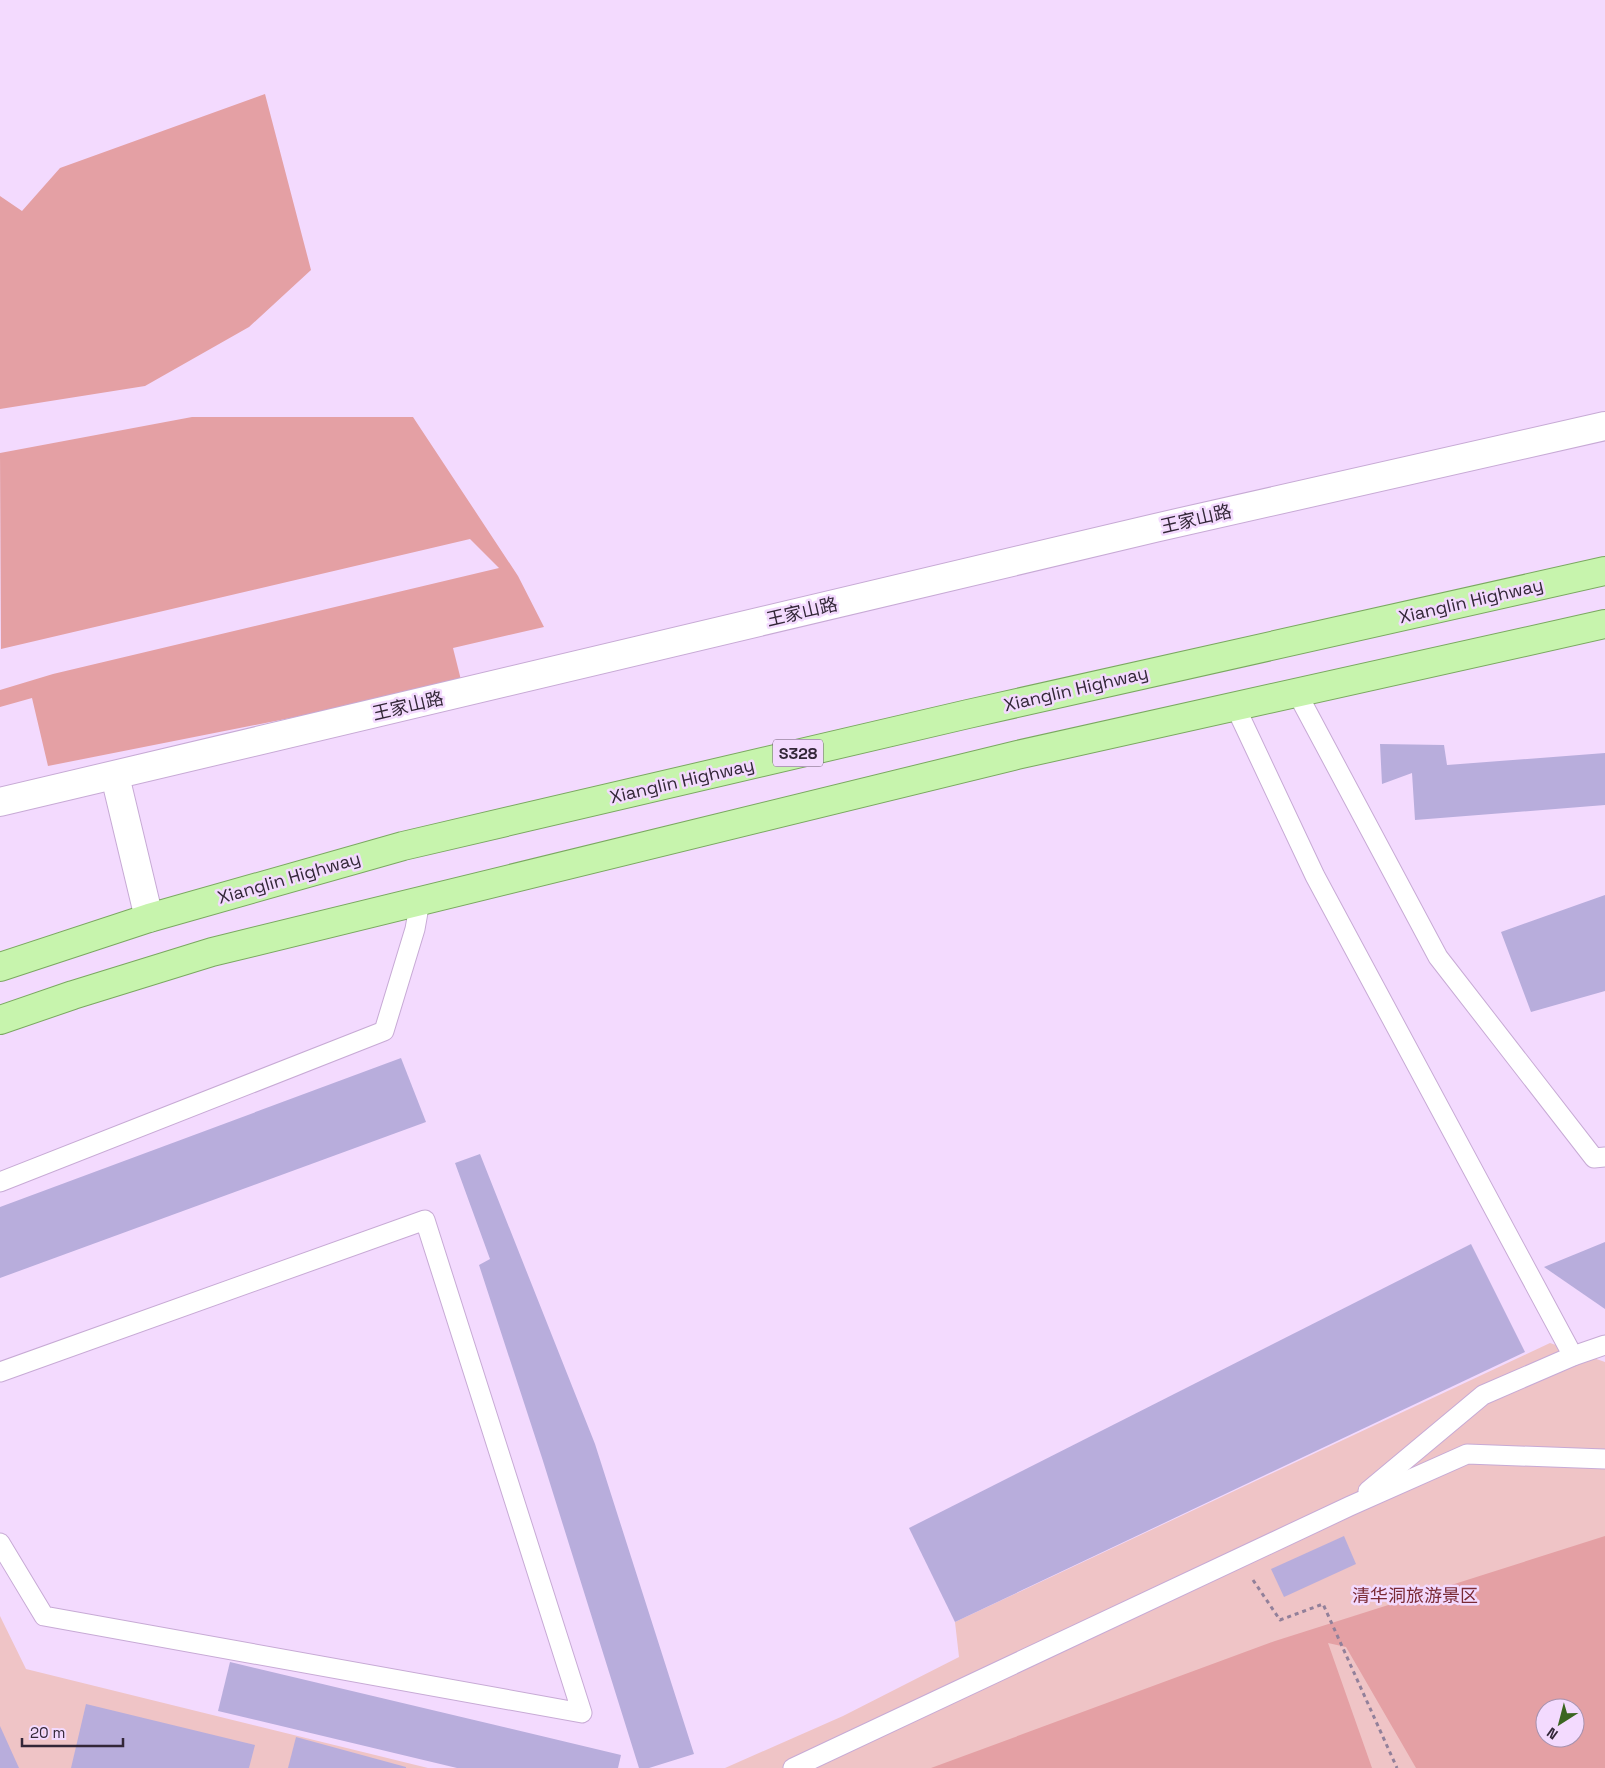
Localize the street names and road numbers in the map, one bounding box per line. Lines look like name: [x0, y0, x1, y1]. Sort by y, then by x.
street label: 王家山路: [1158, 499, 1234, 538]
street label: Xianglin Highway: [1396, 573, 1545, 628]
street label: 王家山路: [764, 592, 840, 631]
street label: Xianglin Highway: [1001, 661, 1150, 716]
street label: 王家山路: [370, 686, 446, 725]
road number: S328: [773, 740, 823, 766]
street label: Xianglin Highway: [607, 753, 756, 808]
street label: Xianglin Highway: [215, 846, 363, 909]

